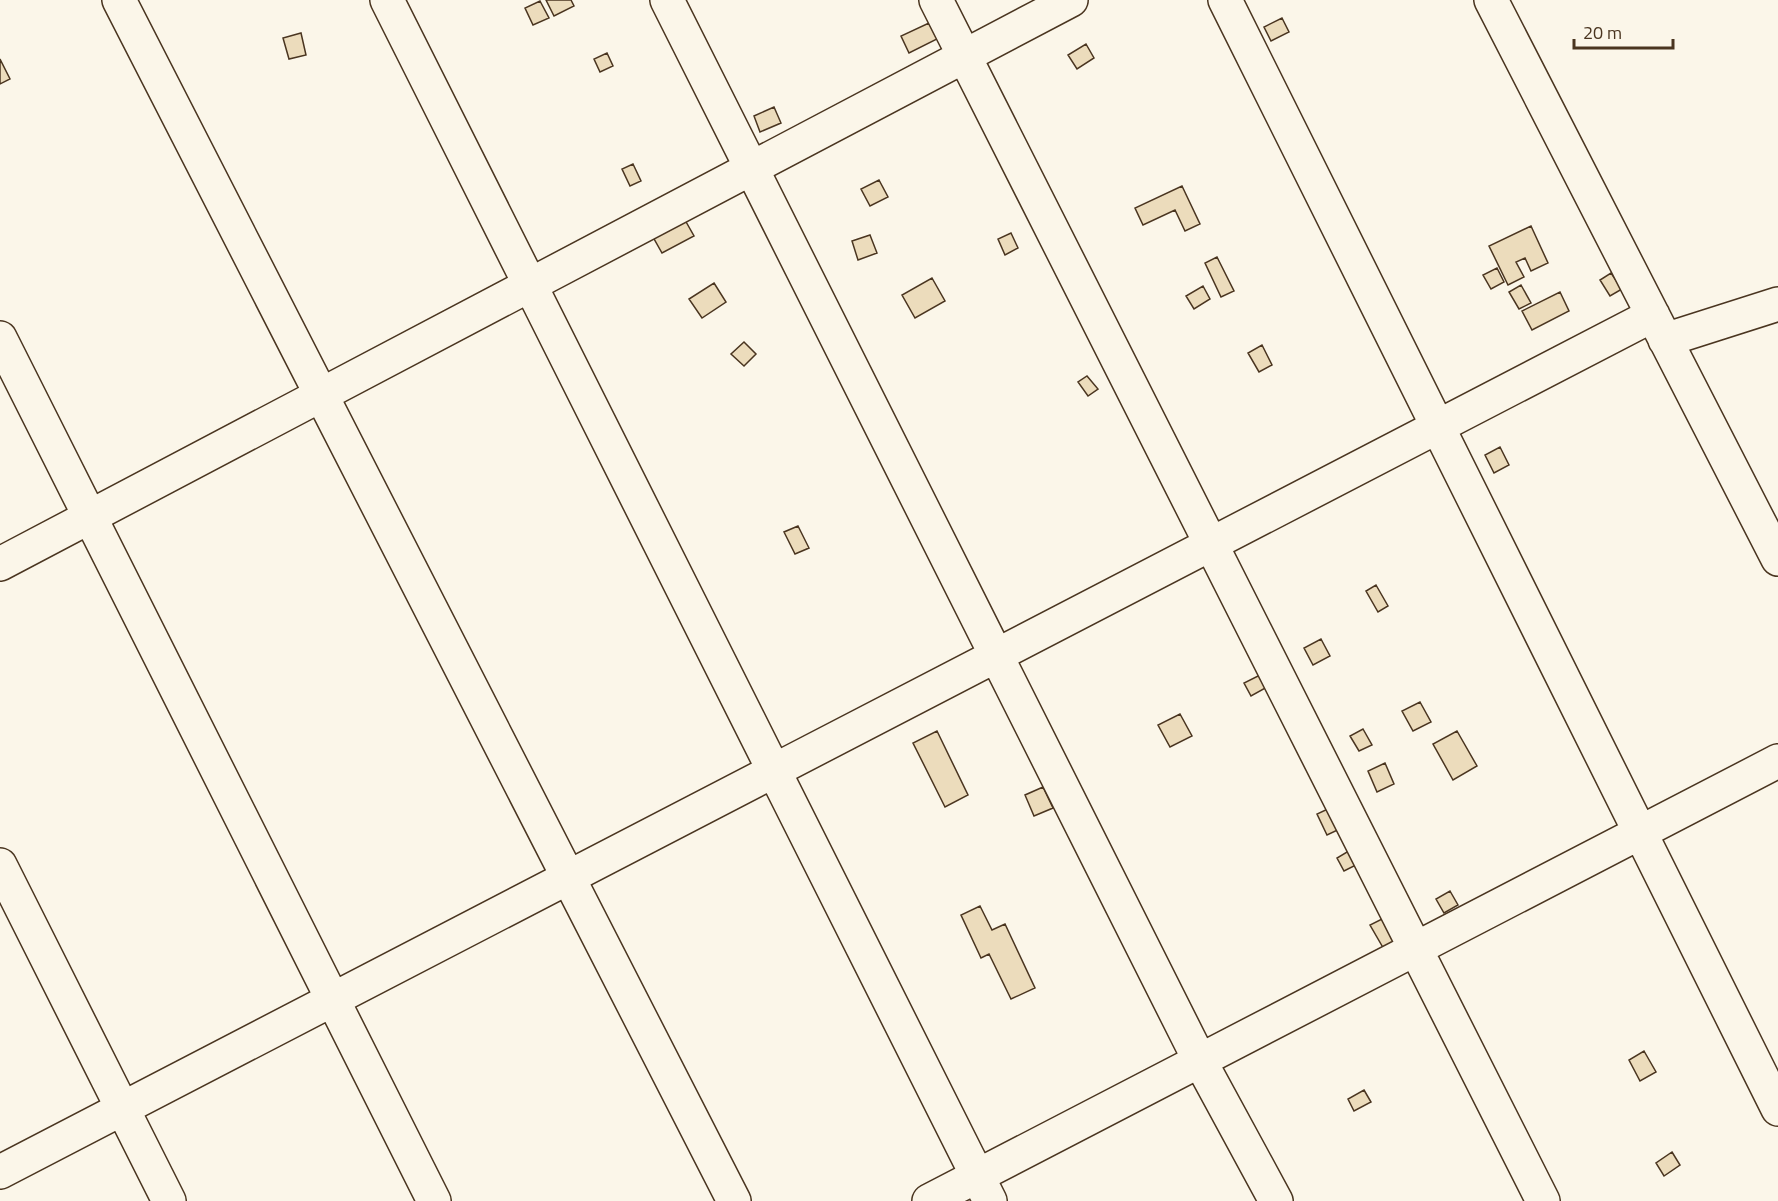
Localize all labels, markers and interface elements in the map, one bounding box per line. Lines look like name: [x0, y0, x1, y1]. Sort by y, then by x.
scale bar: [1574, 12, 1673, 50]
text: 20 m: [1583, 19, 1622, 46]

